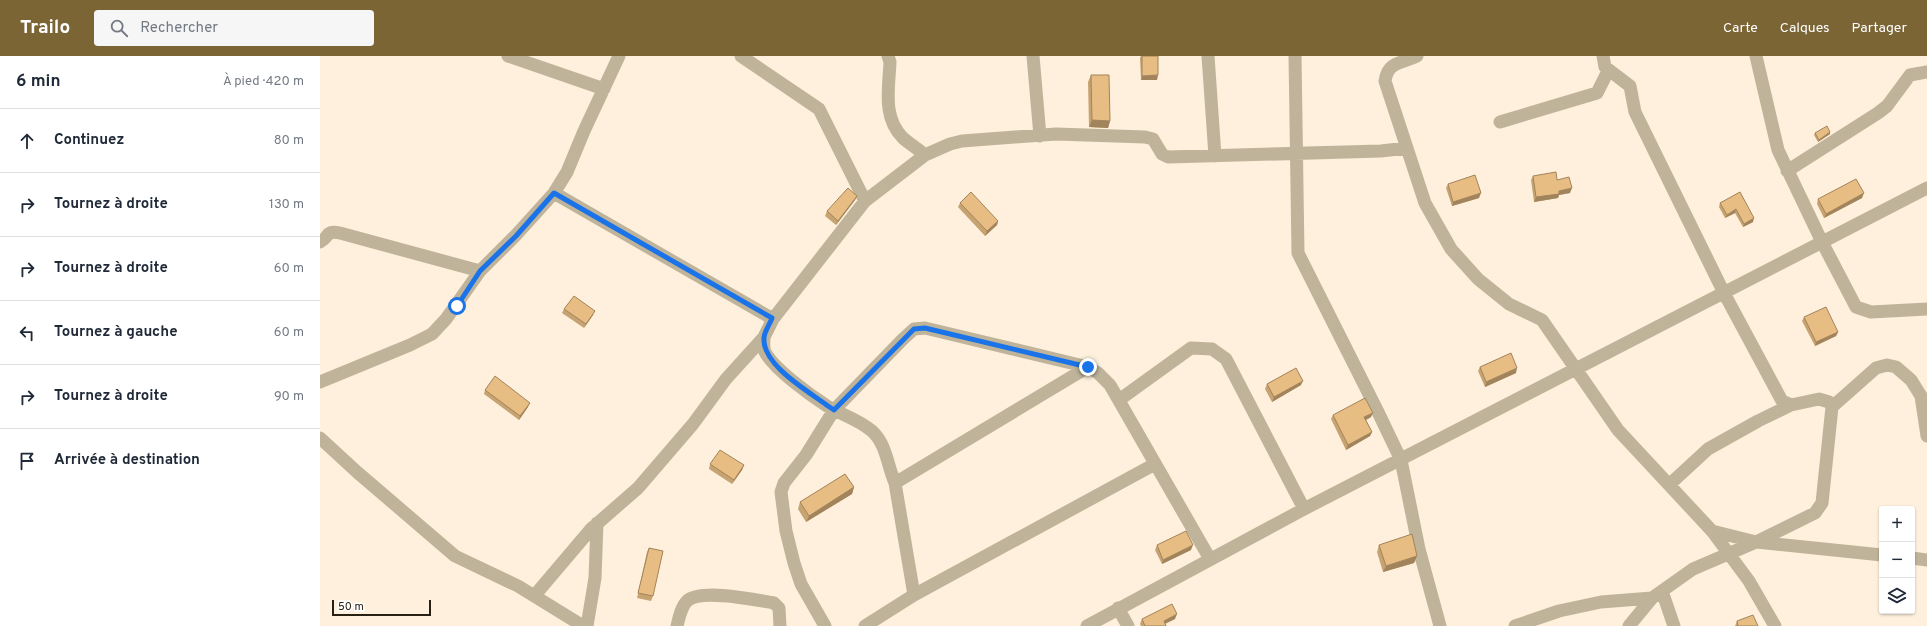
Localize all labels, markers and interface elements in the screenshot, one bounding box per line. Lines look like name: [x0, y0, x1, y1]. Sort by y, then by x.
search box: [94, 10, 374, 46]
text: Trailo: [20, 16, 70, 40]
icon: search: [108, 17, 130, 39]
text: Rechercher: [140, 19, 218, 38]
text: Carte: [1723, 20, 1758, 37]
text: Calques: [1780, 20, 1830, 37]
text: Partager: [1852, 20, 1907, 37]
text: 6 min: [16, 71, 60, 93]
text: À pied · 420 m: [223, 74, 304, 90]
icon: ahead: [16, 130, 38, 152]
text: Continuez: [54, 131, 124, 150]
text: 80 m: [274, 133, 304, 149]
icon: right: [16, 194, 38, 216]
text: Tournez à droite: [54, 195, 168, 214]
text: 130 m: [269, 197, 304, 213]
icon: right: [16, 258, 38, 280]
text: Tournez à droite: [54, 259, 168, 278]
text: 60 m: [274, 261, 304, 277]
route start: [448, 297, 466, 315]
icon: left: [16, 322, 38, 344]
text: Tournez à gauche: [54, 323, 178, 342]
text: 60 m: [274, 325, 304, 341]
route end: [1079, 358, 1097, 376]
icon: right: [16, 386, 38, 408]
text: Tournez à droite: [54, 387, 168, 406]
text: 90 m: [274, 389, 304, 405]
icon: arrive: [16, 450, 38, 472]
text: Arrivée à destination: [54, 451, 200, 470]
map controls: [1879, 506, 1915, 614]
button: +: [1879, 506, 1915, 542]
button: −: [1879, 542, 1915, 578]
button: layers: [1879, 578, 1915, 614]
scale bar: [332, 598, 431, 617]
text: 50 m: [338, 600, 364, 614]

